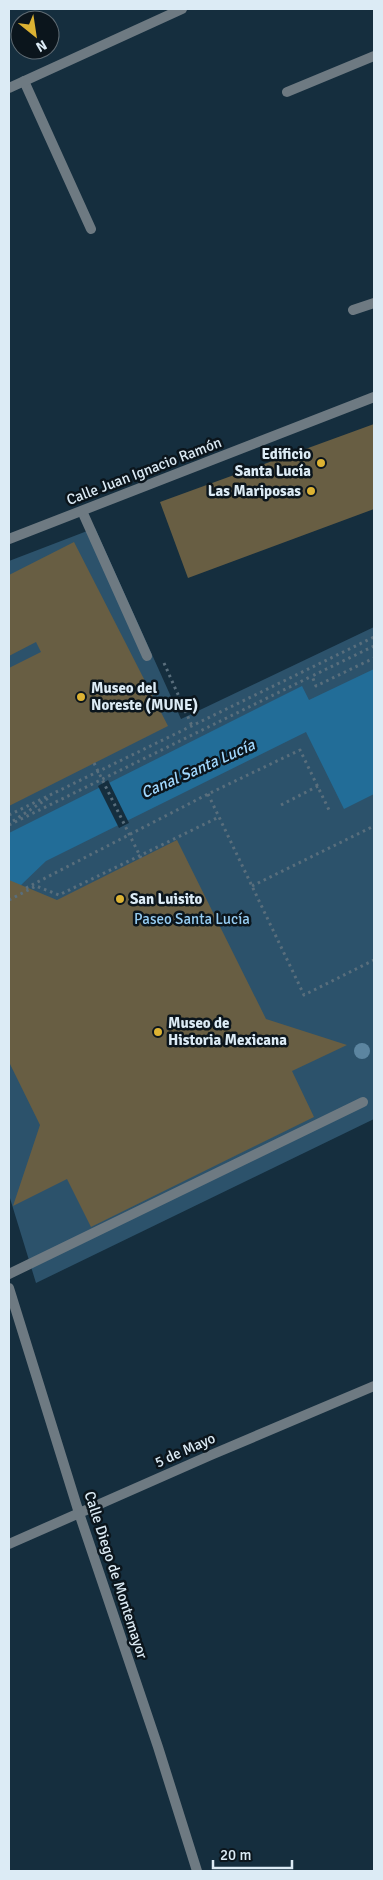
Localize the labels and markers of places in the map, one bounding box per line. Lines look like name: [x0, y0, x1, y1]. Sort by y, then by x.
place label: Edificio Santa Lucía: [235, 445, 311, 480]
marker: Edificio Santa Lucía: [315, 457, 327, 469]
place label: Las Mariposas: [208, 482, 301, 500]
marker: Las Mariposas: [305, 485, 317, 497]
place label: Museo del Noreste (MUNE): [91, 679, 198, 714]
marker: Museo del Noreste (MUNE): [75, 691, 87, 703]
place label: San Luisito: [130, 890, 203, 908]
marker: San Luisito: [114, 893, 126, 905]
place label: Museo de Historia Mexicana: [168, 1014, 287, 1049]
marker: Museo de Historia Mexicana: [152, 1026, 164, 1038]

